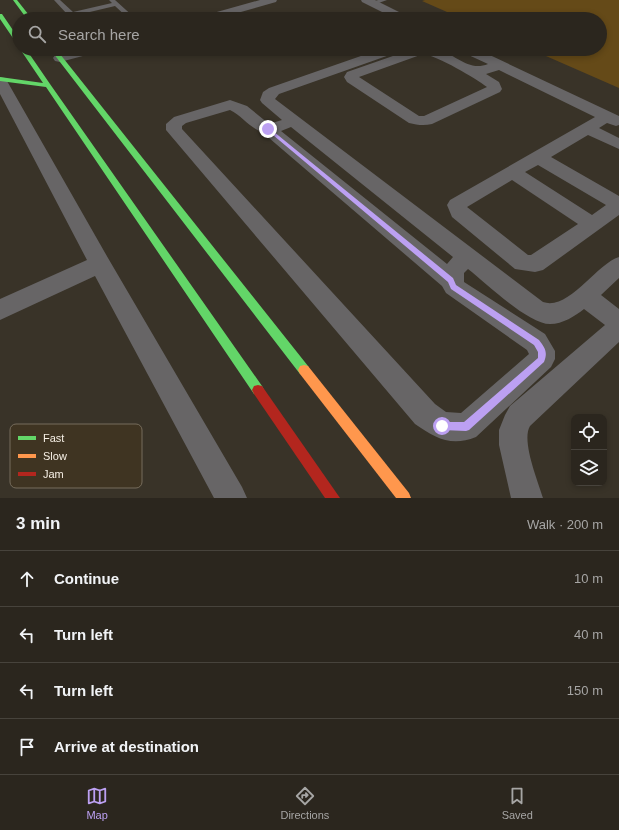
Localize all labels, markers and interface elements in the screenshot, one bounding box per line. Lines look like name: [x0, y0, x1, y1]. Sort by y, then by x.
search box: [12, 12, 607, 56]
icon: search: [26, 23, 48, 45]
text: Search here: [58, 26, 140, 43]
route end: [259, 120, 277, 138]
map controls: [571, 414, 607, 486]
button: locate: [571, 414, 607, 450]
route start: [433, 417, 451, 435]
legend: [10, 424, 142, 488]
text: Fast: [43, 432, 64, 444]
text: Slow: [43, 450, 67, 462]
button: layers: [571, 450, 607, 486]
text: Jam: [43, 468, 64, 480]
text: 3 min: [16, 514, 60, 533]
text: Walk · 200 m: [527, 517, 603, 532]
icon: ahead: [16, 568, 38, 590]
text: Continue: [54, 570, 119, 587]
text: 10 m: [574, 571, 603, 586]
icon: left: [16, 624, 38, 646]
text: Turn left: [54, 626, 113, 643]
text: 40 m: [574, 627, 603, 642]
icon: left: [16, 680, 38, 702]
text: Turn left: [54, 682, 113, 699]
text: 150 m: [567, 683, 603, 698]
icon: arrive: [16, 736, 38, 758]
text: Arrive at destination: [54, 738, 199, 755]
tab: Map: [86, 785, 108, 821]
tab: Directions: [280, 785, 329, 821]
tab: Saved: [502, 785, 533, 821]

